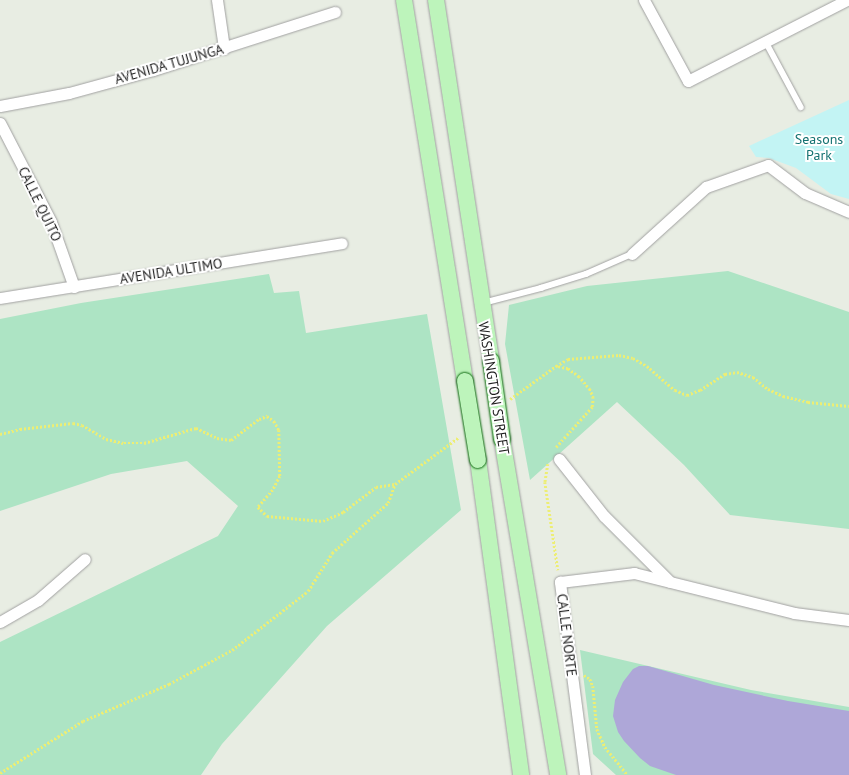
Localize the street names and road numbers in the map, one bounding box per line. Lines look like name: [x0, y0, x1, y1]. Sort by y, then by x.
street label: AVENIDA TUJUNGA: [112, 40, 226, 88]
street label: CALLE QUITO: [15, 164, 65, 244]
street label: AVENIDA ULTIMO: [118, 255, 224, 287]
street label: WASHINGTON STREET: [475, 320, 513, 456]
street label: CALLE NORTE: [554, 593, 580, 677]

